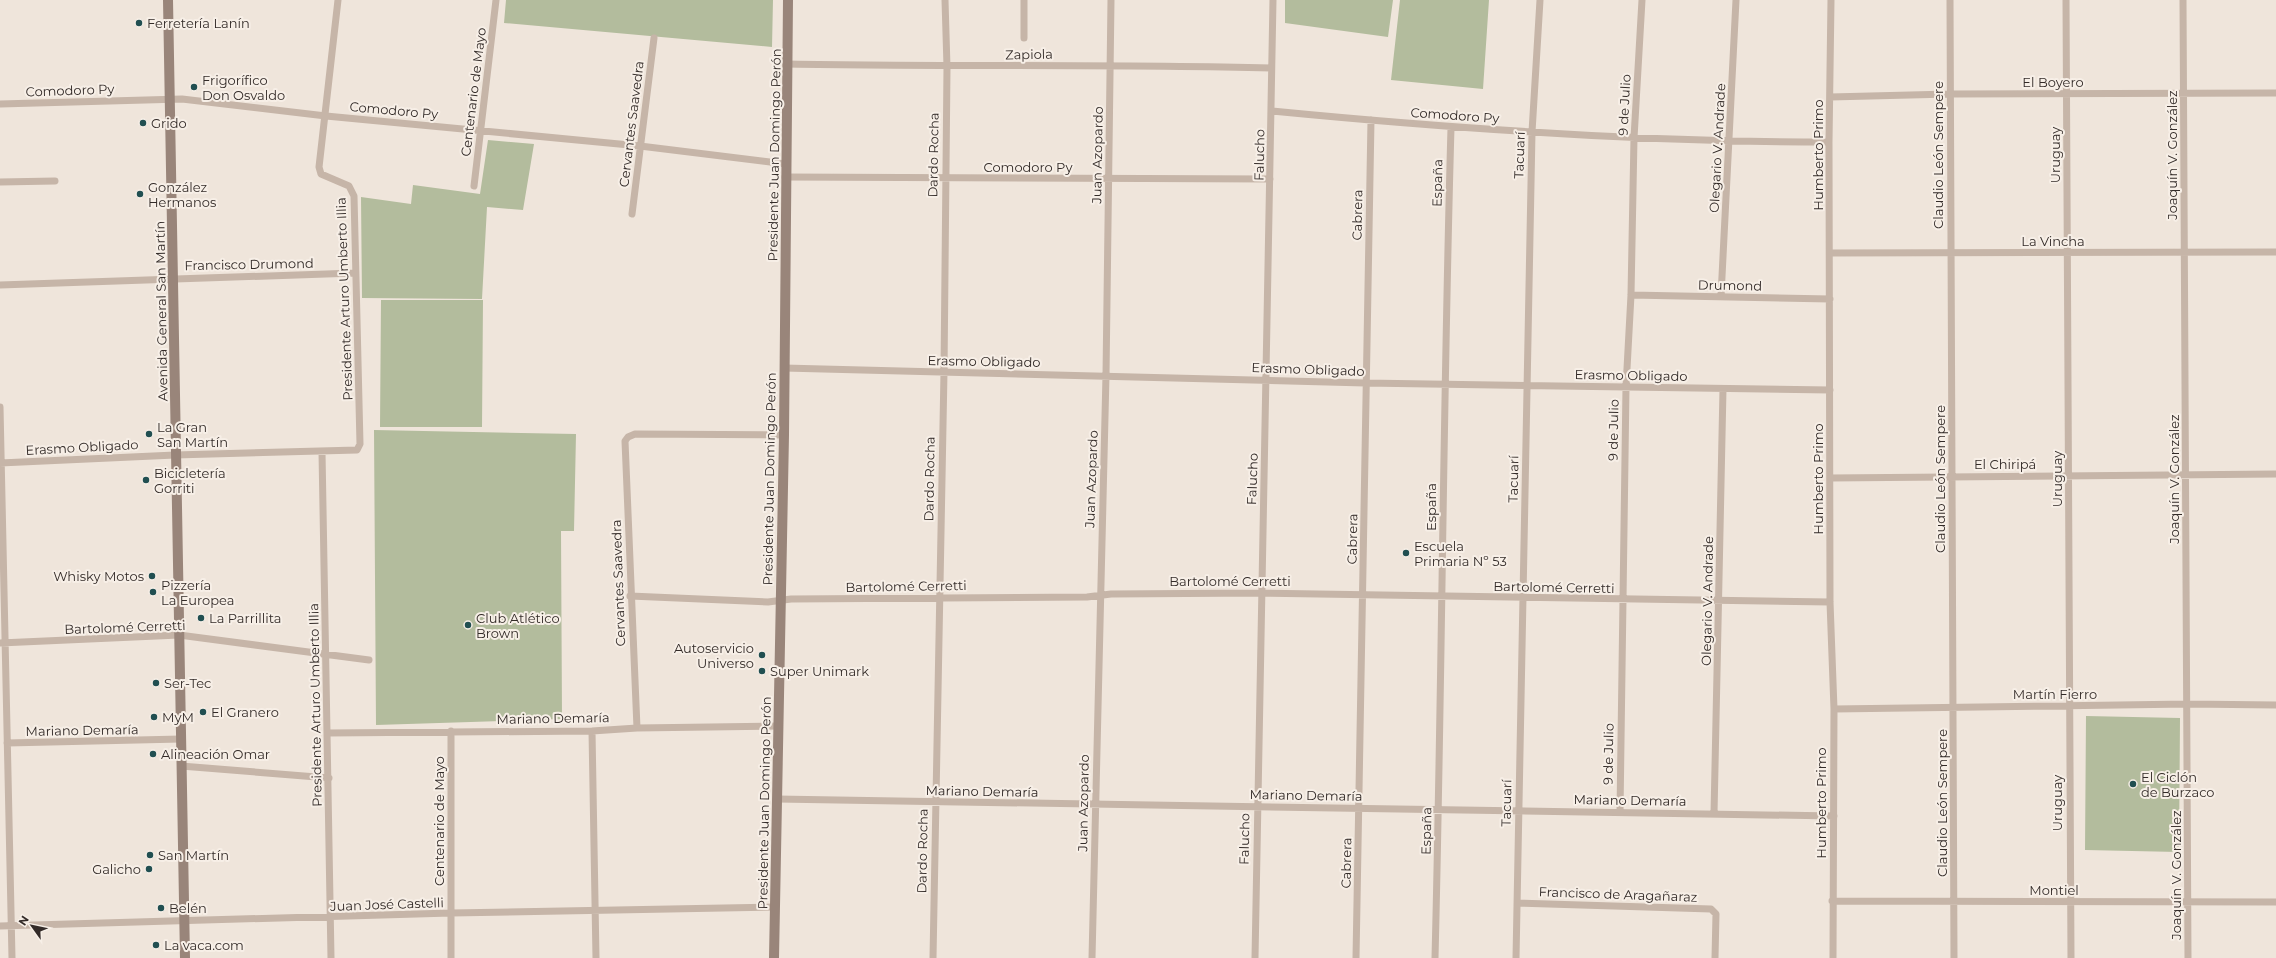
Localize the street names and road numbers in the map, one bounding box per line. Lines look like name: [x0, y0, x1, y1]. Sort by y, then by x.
street label: Centenario de Mayo: [457, 27, 489, 157]
street label: Zapiola: [1005, 46, 1053, 62]
street label: Presidente Juan Domingo Perón: [764, 48, 784, 262]
street label: Cervantes Saavedra: [615, 60, 647, 188]
street label: 9 de Julio: [1614, 74, 1634, 136]
street label: El Boyero: [2022, 74, 2084, 90]
street label: Comodoro Py: [25, 80, 116, 100]
street label: Claudio León Sempere: [1930, 81, 1946, 229]
street label: Olegario V. Andrade: [1706, 83, 1728, 213]
street label: Joaquín V. González: [2164, 90, 2180, 221]
street label: Comodoro Py: [349, 98, 440, 122]
street label: Humberto Primo: [1810, 99, 1826, 211]
street label: Comodoro Py: [1410, 104, 1501, 126]
street label: Juan Azopardo: [1088, 106, 1106, 205]
street label: Dardo Rocha: [924, 112, 942, 198]
street label: Uruguay: [2047, 126, 2063, 183]
street label: Falucho: [1251, 129, 1267, 181]
street label: Tacuarí: [1510, 131, 1528, 179]
street label: Comodoro Py: [984, 159, 1073, 175]
street label: España: [1429, 159, 1445, 207]
street label: Cabrera: [1349, 189, 1365, 241]
street label: Presidente Arturo Umberto Illia: [332, 197, 356, 401]
street label: Avenida General San Martín: [151, 221, 171, 401]
street label: La Vincha: [2021, 233, 2085, 249]
street label: Francisco Drumond: [184, 255, 314, 273]
street label: Drumond: [1698, 276, 1762, 294]
street label: Erasmo Obligado: [927, 352, 1041, 370]
street label: Erasmo Obligado: [1251, 359, 1365, 379]
street label: Erasmo Obligado: [1574, 366, 1688, 384]
street label: Presidente Juan Domingo Perón: [759, 372, 779, 586]
street label: 9 de Julio: [1604, 399, 1622, 461]
street label: Claudio León Sempere: [1932, 405, 1948, 553]
street label: Joaquín V. González: [2166, 414, 2182, 545]
street label: Humberto Primo: [1810, 423, 1826, 535]
street label: Juan Azopardo: [1081, 430, 1101, 529]
street label: Erasmo Obligado: [25, 436, 139, 458]
street label: Dardo Rocha: [920, 436, 938, 522]
street label: Uruguay: [2049, 450, 2065, 507]
street label: Falucho: [1243, 453, 1261, 505]
street label: Tacuarí: [1505, 455, 1521, 503]
street label: El Chiripá: [1974, 456, 2036, 472]
street label: España: [1423, 483, 1439, 531]
street label: Cabrera: [1344, 513, 1360, 565]
street label: Cervantes Saavedra: [608, 519, 628, 647]
street label: Olegario V. Andrade: [1698, 536, 1716, 666]
street label: Bartolomé Cerretti: [1169, 573, 1291, 589]
street label: Bartolomé Cerretti: [845, 577, 967, 595]
street label: Bartolomé Cerretti: [1493, 578, 1615, 596]
street label: Presidente Arturo Umberto Illia: [305, 603, 325, 807]
street label: Bartolomé Cerretti: [64, 617, 186, 637]
street label: Martín Fierro: [2013, 686, 2097, 702]
street label: Presidente Juan Domingo Perón: [754, 696, 774, 910]
street label: Mariano Demaría: [496, 709, 610, 727]
street label: Mariano Demaría: [25, 721, 139, 739]
street label: 9 de Julio: [1599, 723, 1617, 785]
street label: Claudio León Sempere: [1934, 729, 1950, 877]
street label: Humberto Primo: [1813, 747, 1829, 859]
street label: Juan Azopardo: [1074, 754, 1092, 853]
street label: Centenario de Mayo: [431, 756, 447, 886]
street label: Uruguay: [2049, 774, 2065, 831]
street label: Tacuarí: [1498, 779, 1514, 827]
street label: Mariano Demaría: [925, 782, 1039, 800]
street label: Mariano Demaría: [1249, 786, 1363, 804]
street label: Mariano Demaría: [1573, 791, 1687, 809]
street label: España: [1418, 807, 1434, 855]
street label: Dardo Rocha: [913, 808, 931, 894]
street label: Joaquín V. González: [2168, 810, 2184, 941]
street label: Falucho: [1236, 813, 1252, 865]
street label: Cabrera: [1338, 837, 1354, 889]
street label: Montiel: [2029, 882, 2079, 898]
street label: Francisco de Aragañaraz: [1538, 883, 1698, 905]
street label: Juan José Castelli: [329, 894, 444, 914]

